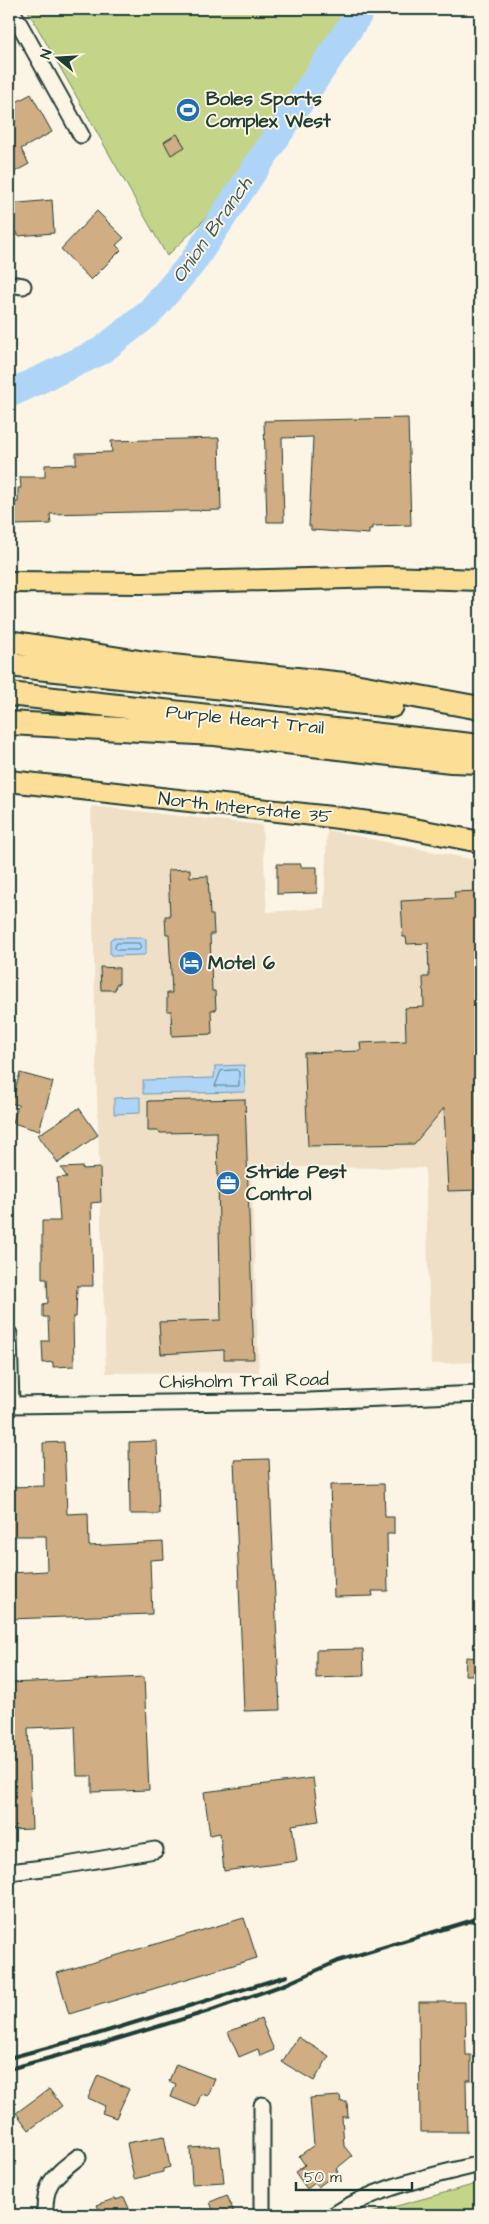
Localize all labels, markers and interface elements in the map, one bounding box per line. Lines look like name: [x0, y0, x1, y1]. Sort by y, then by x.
north arrow: [32, 32, 82, 82]
text: N: [36, 47, 58, 62]
place label: Boles Sports Complex West: [206, 86, 331, 135]
sports icon: Boles Sports Complex West: [175, 97, 201, 123]
water label: Onion Branch: [165, 170, 260, 289]
street label: Purple Heart Trail: [165, 698, 325, 742]
street label: North Interstate 35: [157, 785, 334, 831]
hotel icon: Motel 6: [178, 950, 204, 976]
place label: Motel 6: [208, 950, 275, 977]
place label: Stride Pest Control: [245, 1159, 347, 1208]
office icon: Stride Pest Control: [215, 1170, 241, 1196]
street label: Chisholm Trail Road: [159, 1366, 329, 1396]
scale bar: [296, 2159, 413, 2191]
text: 50 m: [304, 2167, 342, 2188]

